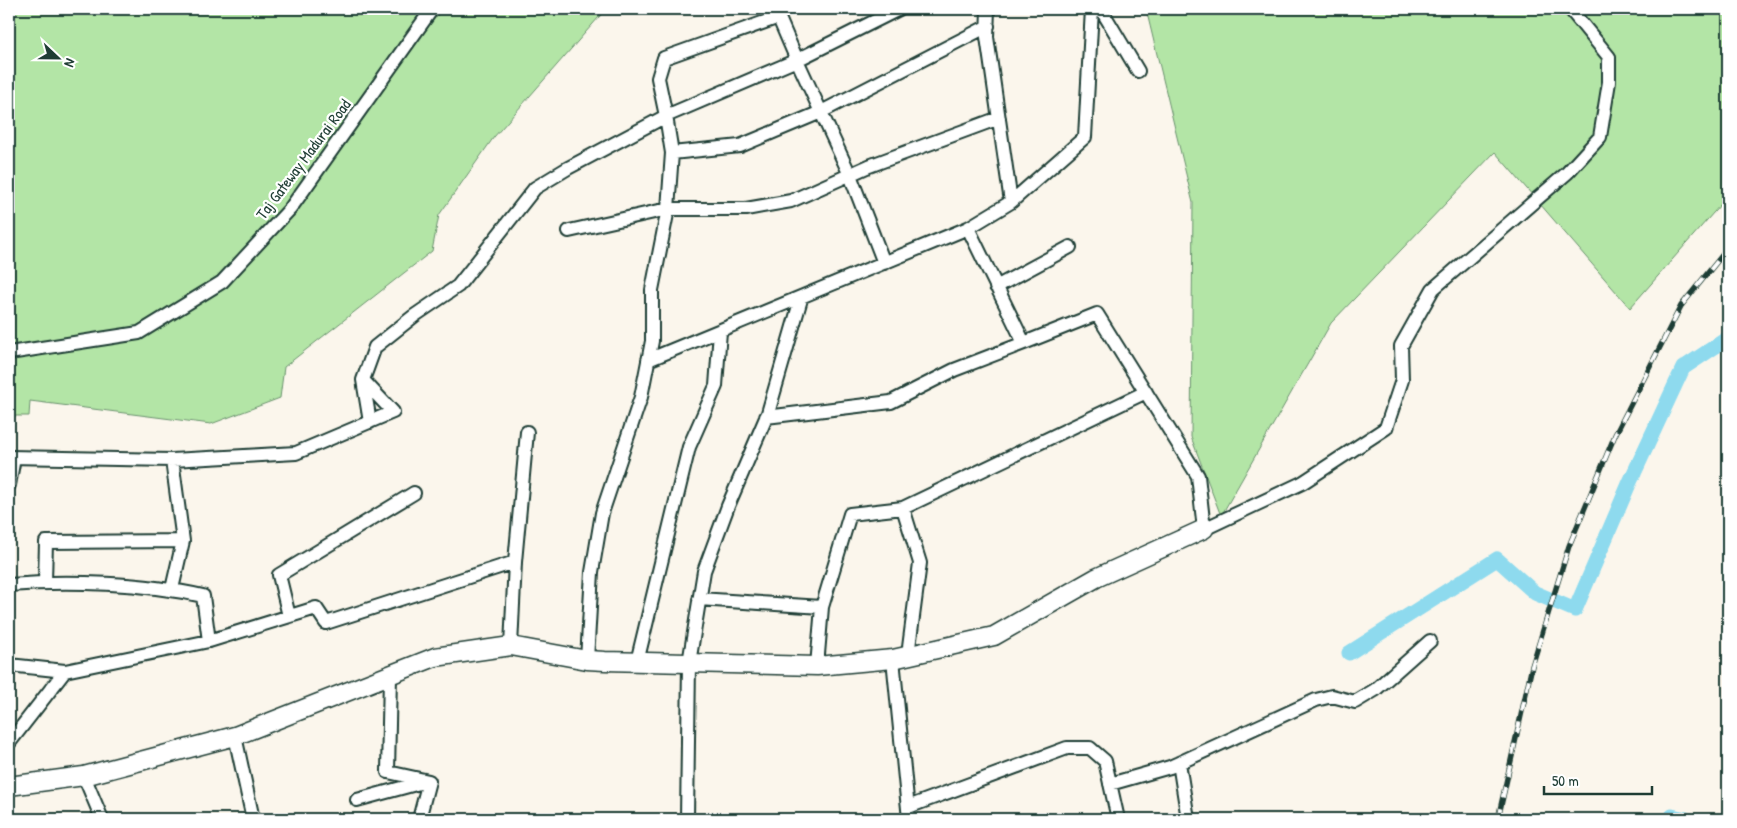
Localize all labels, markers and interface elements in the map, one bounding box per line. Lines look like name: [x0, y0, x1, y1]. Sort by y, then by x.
north arrow: [32, 32, 82, 82]
text: N: [60, 56, 81, 71]
street label: Taj Gateway Madurai Road: [250, 94, 356, 224]
scale bar: [1544, 763, 1652, 795]
text: 50 m: [1552, 770, 1579, 791]

